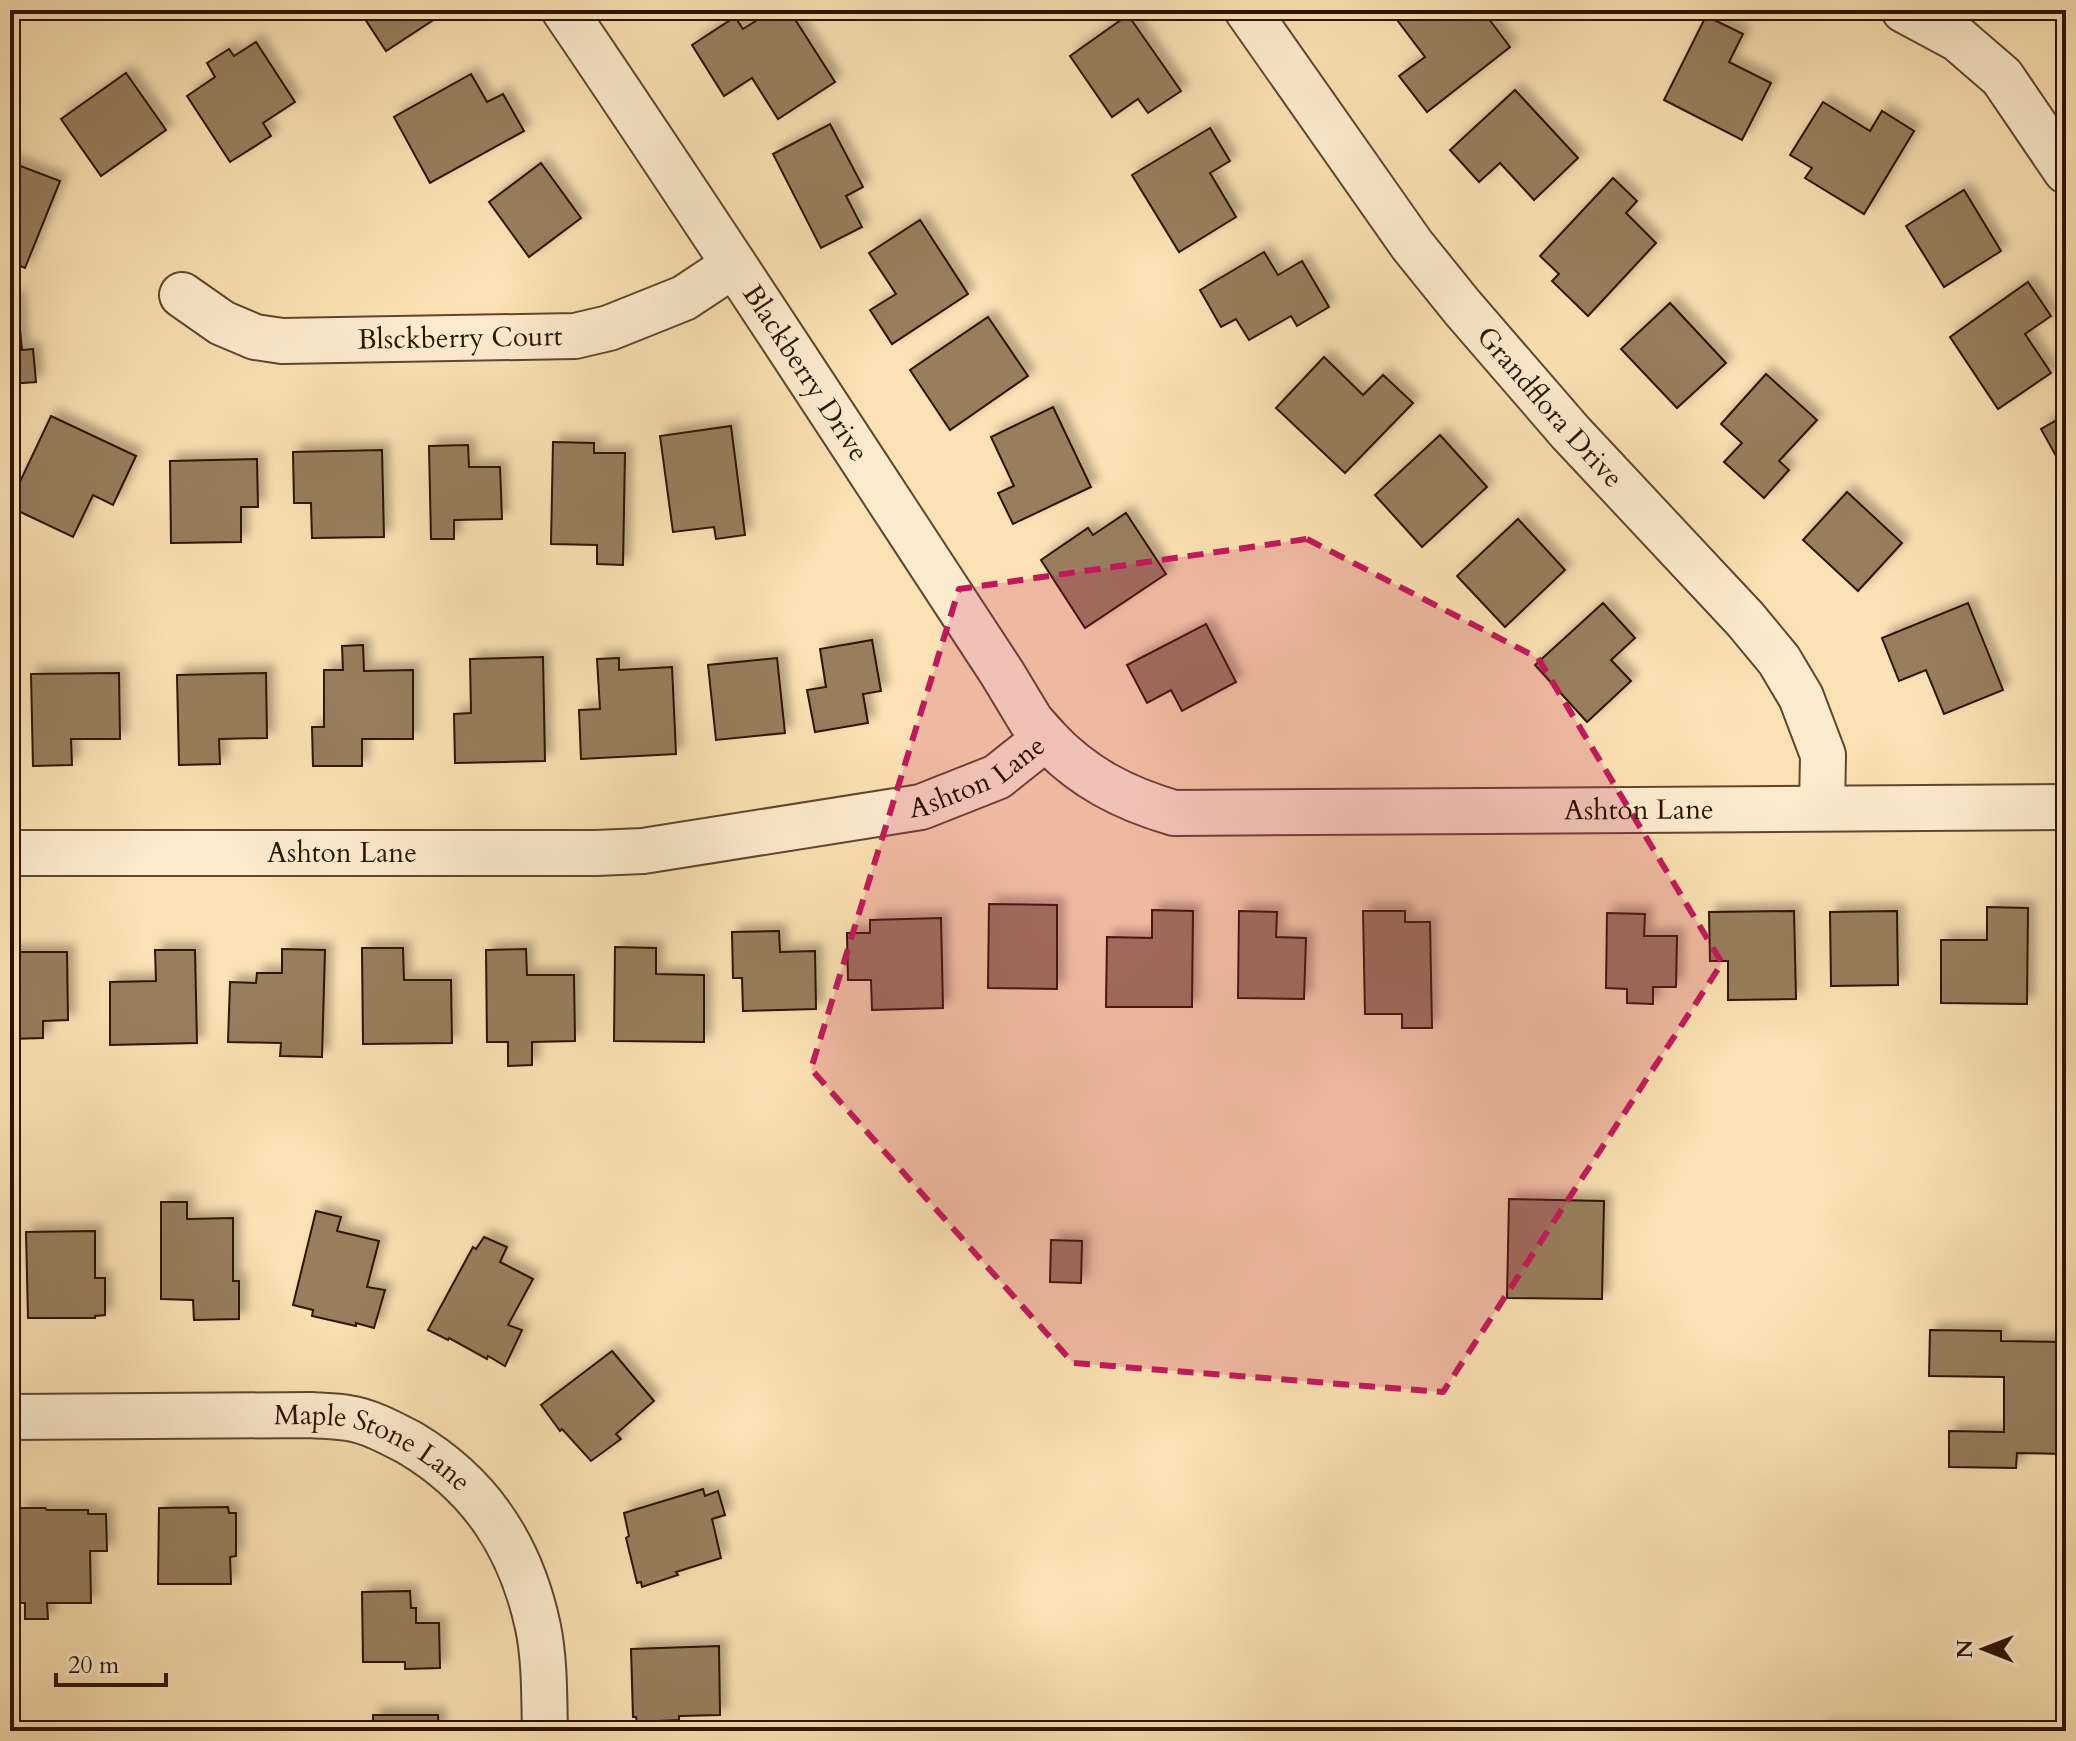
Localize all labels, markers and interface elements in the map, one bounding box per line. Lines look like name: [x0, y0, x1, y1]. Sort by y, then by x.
street label: Blackberry Drive: [734, 277, 878, 469]
street label: Blsckberry Court: [357, 317, 563, 359]
street label: Grandflora Drive: [1468, 318, 1632, 496]
street label: Ashton Lane: [907, 727, 1053, 828]
street label: Ashton Lane: [1564, 790, 1714, 829]
street label: Ashton Lane: [267, 834, 417, 872]
street label: Maple Stone Lane: [274, 1396, 479, 1500]
north arrow: [1944, 1609, 2024, 1689]
scale bar: [56, 1637, 166, 1687]
text: N: [1950, 1639, 1980, 1659]
text: 20 m: [68, 1649, 120, 1682]

